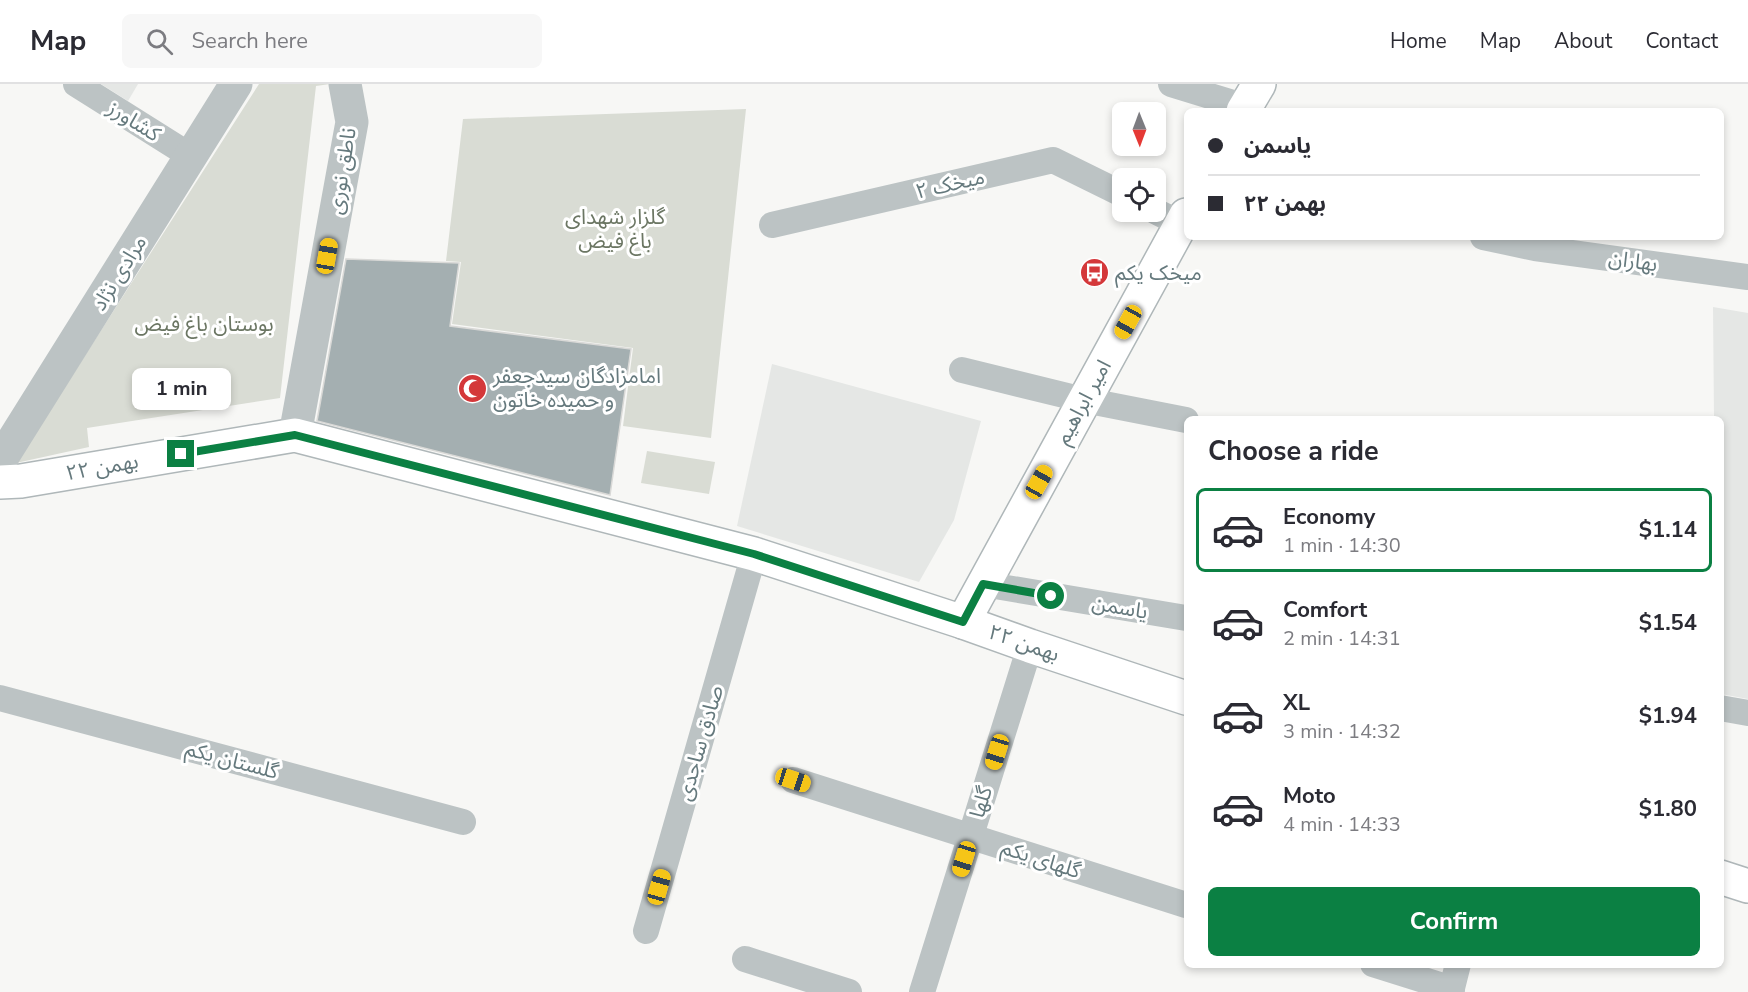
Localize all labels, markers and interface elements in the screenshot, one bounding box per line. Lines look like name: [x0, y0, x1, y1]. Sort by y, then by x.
search box: [122, 14, 542, 68]
text: Map: [30, 22, 86, 60]
icon: search: [143, 25, 176, 58]
text: Search here: [191, 26, 308, 56]
text: Home: [1390, 27, 1447, 55]
text: Map: [1480, 27, 1521, 55]
text: About: [1554, 27, 1612, 55]
text: Contact: [1645, 27, 1718, 55]
street label: کشاورز: [101, 93, 166, 148]
north arrow: [1112, 102, 1166, 156]
map controls: [1112, 102, 1166, 222]
street label: ناطق نوری: [321, 126, 363, 216]
text: یاسمن: [1244, 131, 1311, 161]
street label: میخک ۲: [913, 162, 987, 206]
button: locate: [1112, 168, 1166, 222]
text: ۲۲ بهمن: [1244, 189, 1326, 219]
park label: گلزار شهدای باغ فیض: [565, 203, 665, 256]
street label: مرادی نژاد: [85, 230, 153, 316]
car: [315, 237, 339, 275]
street label: بهاران: [1607, 244, 1659, 278]
bus stop icon: میخک یکم: [1078, 257, 1110, 289]
place label: میخک یکم: [1115, 259, 1202, 288]
car: [1111, 302, 1145, 342]
park label: بوستان باغ فیض: [134, 310, 274, 339]
street label: امیر ابراهیم: [1048, 355, 1119, 450]
place label: امامزادگان سیدجعفر و حمیده خاتون: [492, 362, 661, 414]
callout: 1 min: [132, 367, 231, 409]
mosque icon: امامزادگان سیدجعفر و حمیده خاتون: [456, 372, 488, 404]
text: 1 min: [156, 375, 207, 402]
text: Choose a ride: [1208, 433, 1379, 470]
route end: [167, 440, 194, 467]
street label: ۲۲ بهمن: [64, 447, 140, 487]
car: [1022, 462, 1056, 502]
text: Economy: [1283, 502, 1375, 532]
icon: car: [1211, 503, 1265, 557]
text: $1.14: [1639, 515, 1697, 545]
text: 1 min · 14:30: [1283, 532, 1401, 559]
route start: [1037, 582, 1064, 609]
street label: یاسمن: [1090, 588, 1150, 626]
text: Comfort: [1283, 595, 1367, 625]
icon: car: [1211, 596, 1265, 650]
text: $1.54: [1639, 608, 1697, 638]
street label: ۲۲ بهمن: [985, 618, 1063, 668]
text: 2 min · 14:31: [1283, 625, 1401, 652]
street label: صادق ساجدی: [670, 682, 730, 804]
text: XL: [1283, 688, 1310, 718]
icon: car: [1211, 689, 1265, 743]
text: $1.94: [1639, 701, 1697, 731]
text: 3 min · 14:32: [1283, 718, 1401, 745]
car: [983, 732, 1011, 772]
street label: گلستان یکم: [182, 734, 282, 787]
car: [773, 766, 813, 794]
text: Moto: [1283, 781, 1336, 811]
street label: گلها: [963, 782, 999, 821]
icon: car: [1211, 782, 1265, 836]
text: $1.80: [1639, 794, 1697, 824]
text: 4 min · 14:33: [1283, 811, 1401, 838]
street label: گلهای یکم: [997, 833, 1085, 886]
car: [950, 839, 978, 879]
car: [645, 867, 673, 907]
button: Confirm: [1208, 887, 1700, 956]

